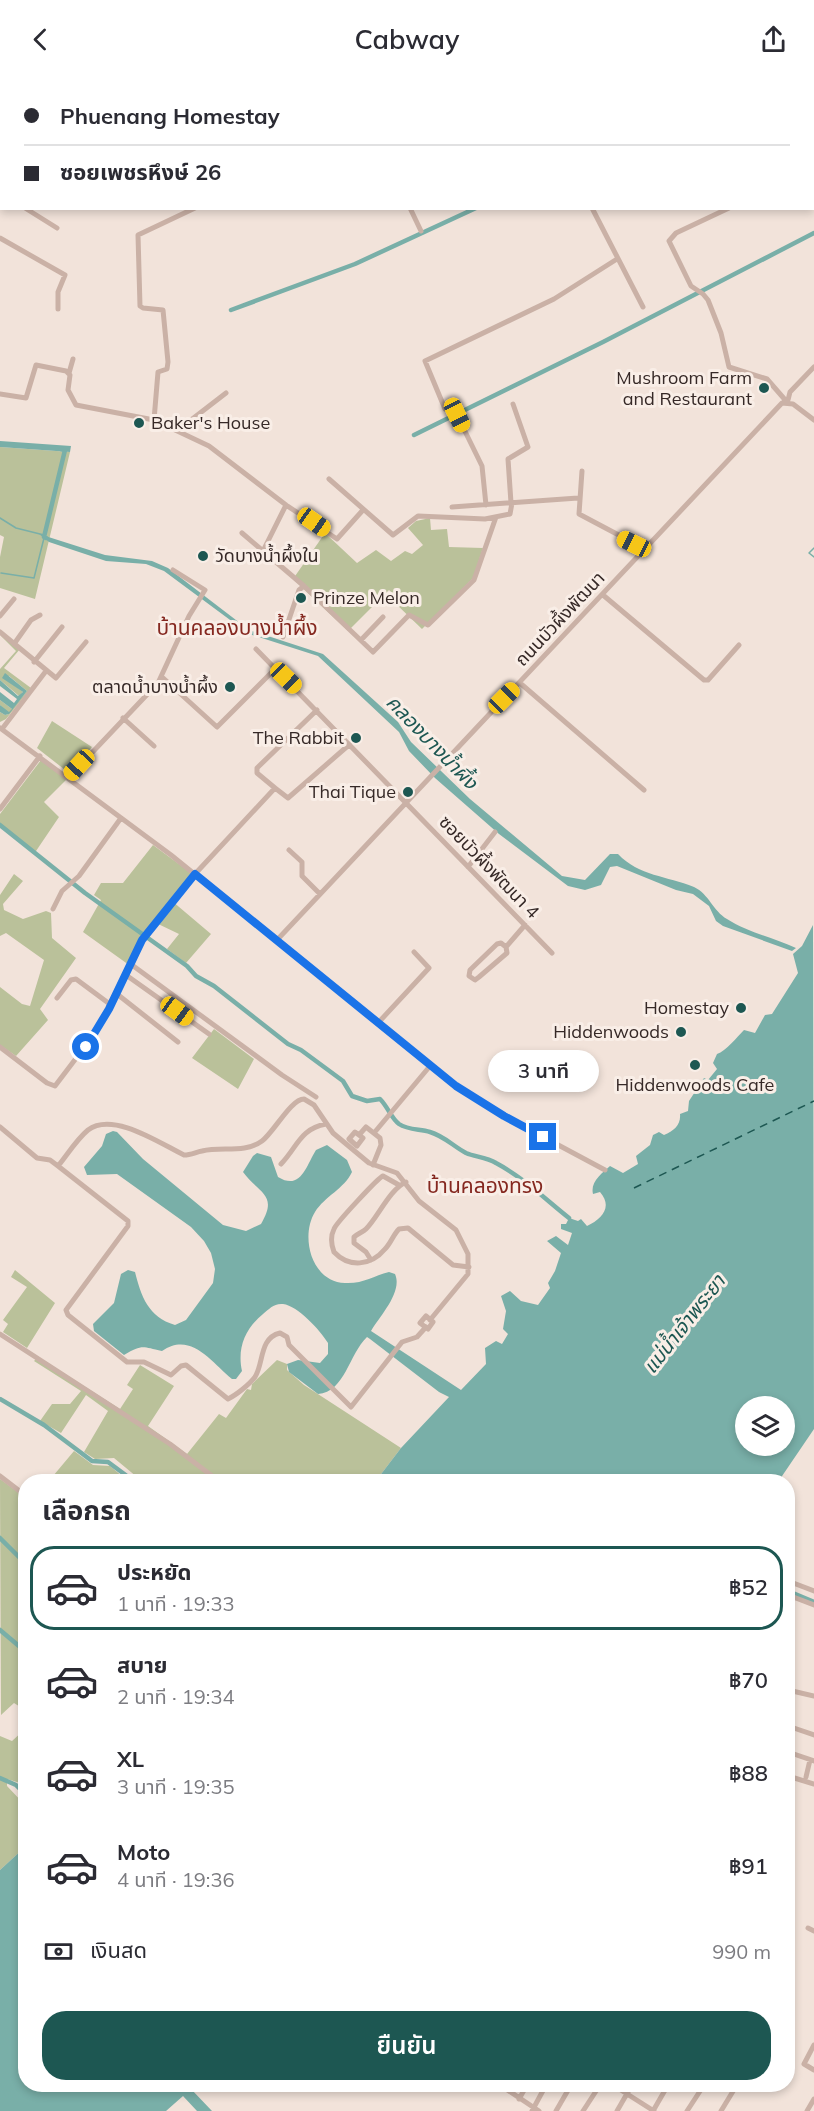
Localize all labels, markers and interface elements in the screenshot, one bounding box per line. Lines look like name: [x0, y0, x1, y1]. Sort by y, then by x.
text: Cabway: [355, 22, 459, 56]
icon: back: [24, 23, 57, 56]
icon: share: [757, 23, 790, 56]
text: Phuenang Homestay: [60, 102, 280, 130]
text: ซอยเพชรหึงษ์ 26: [60, 158, 221, 186]
place label: Mushroom Farm and Restaurant: [616, 366, 752, 410]
marker: Mushroom Farm and Restaurant: [757, 381, 771, 395]
car: [441, 395, 473, 435]
place label: Baker's House: [151, 411, 270, 434]
marker: Baker's House: [132, 416, 146, 430]
car: [294, 504, 334, 540]
car: [614, 528, 654, 560]
place label: วัดบางน้ำผึ้งใน: [215, 543, 319, 567]
marker: วัดบางน้ำผึ้งใน: [196, 549, 210, 563]
street label: ถนนบัวผึ้งพัฒนา: [509, 566, 609, 671]
place label: Prinze Melon: [313, 586, 420, 609]
marker: Prinze Melon: [294, 591, 308, 605]
district label: บ้านคลองบางน้ำผึ้ง: [156, 613, 318, 640]
car: [267, 659, 305, 697]
place label: ตลาดน้ำบางน้ำผึ้ง: [92, 674, 218, 698]
car: [485, 679, 523, 717]
marker: ตลาดน้ำบางน้ำผึ้ง: [223, 680, 237, 694]
water label: คลองบางน้ำผึ้ง: [381, 689, 485, 795]
place label: The Rabbit: [253, 726, 344, 749]
marker: The Rabbit: [349, 731, 363, 745]
car: [60, 746, 98, 784]
place label: Thai Tique: [309, 780, 396, 803]
marker: Thai Tique: [401, 785, 415, 799]
street label: ซอยบัวผึ้งพัฒนา 4: [434, 810, 545, 923]
car: [157, 993, 197, 1029]
place label: Homestay: [644, 996, 729, 1019]
marker: Homestay: [734, 1001, 748, 1015]
place label: Hiddenwoods: [553, 1020, 669, 1043]
marker: Hiddenwoods: [674, 1025, 688, 1039]
route start: [72, 1033, 99, 1060]
callout: 3 นาที: [488, 1050, 598, 1092]
text: 3 นาที: [518, 1058, 569, 1083]
marker: Hiddenwoods Cafe: [688, 1058, 702, 1072]
place label: Hiddenwoods Cafe: [616, 1073, 774, 1096]
route end: [529, 1123, 556, 1150]
district label: บ้านคลองทรง: [427, 1172, 543, 1198]
water label: แม่น้ำเจ้าพระยา: [636, 1268, 730, 1378]
map controls: [735, 1396, 795, 1456]
button: layers: [735, 1396, 795, 1456]
text: เลือกรถ: [42, 1493, 131, 1527]
text: ประหยัด: [117, 1558, 192, 1586]
icon: car: [45, 1561, 99, 1615]
text: ฿52: [729, 1573, 768, 1601]
text: 1 นาที · 19:33: [117, 1591, 234, 1616]
text: สบาย: [117, 1651, 167, 1679]
icon: car: [45, 1654, 99, 1708]
text: ฿70: [729, 1666, 768, 1694]
text: 2 นาที · 19:34: [117, 1684, 234, 1709]
text: XL: [117, 1745, 144, 1773]
icon: car: [45, 1747, 99, 1801]
text: ฿88: [729, 1759, 768, 1787]
text: 3 นาที · 19:35: [117, 1774, 234, 1799]
text: Moto: [117, 1838, 170, 1866]
icon: car: [45, 1840, 99, 1894]
text: ฿91: [729, 1852, 768, 1880]
text: 4 นาที · 19:36: [117, 1867, 234, 1892]
icon: cash: [42, 1935, 75, 1968]
text: เงินสด: [90, 1936, 147, 1964]
text: 990 m: [712, 1939, 771, 1964]
button: ยืนยัน: [42, 2011, 771, 2080]

